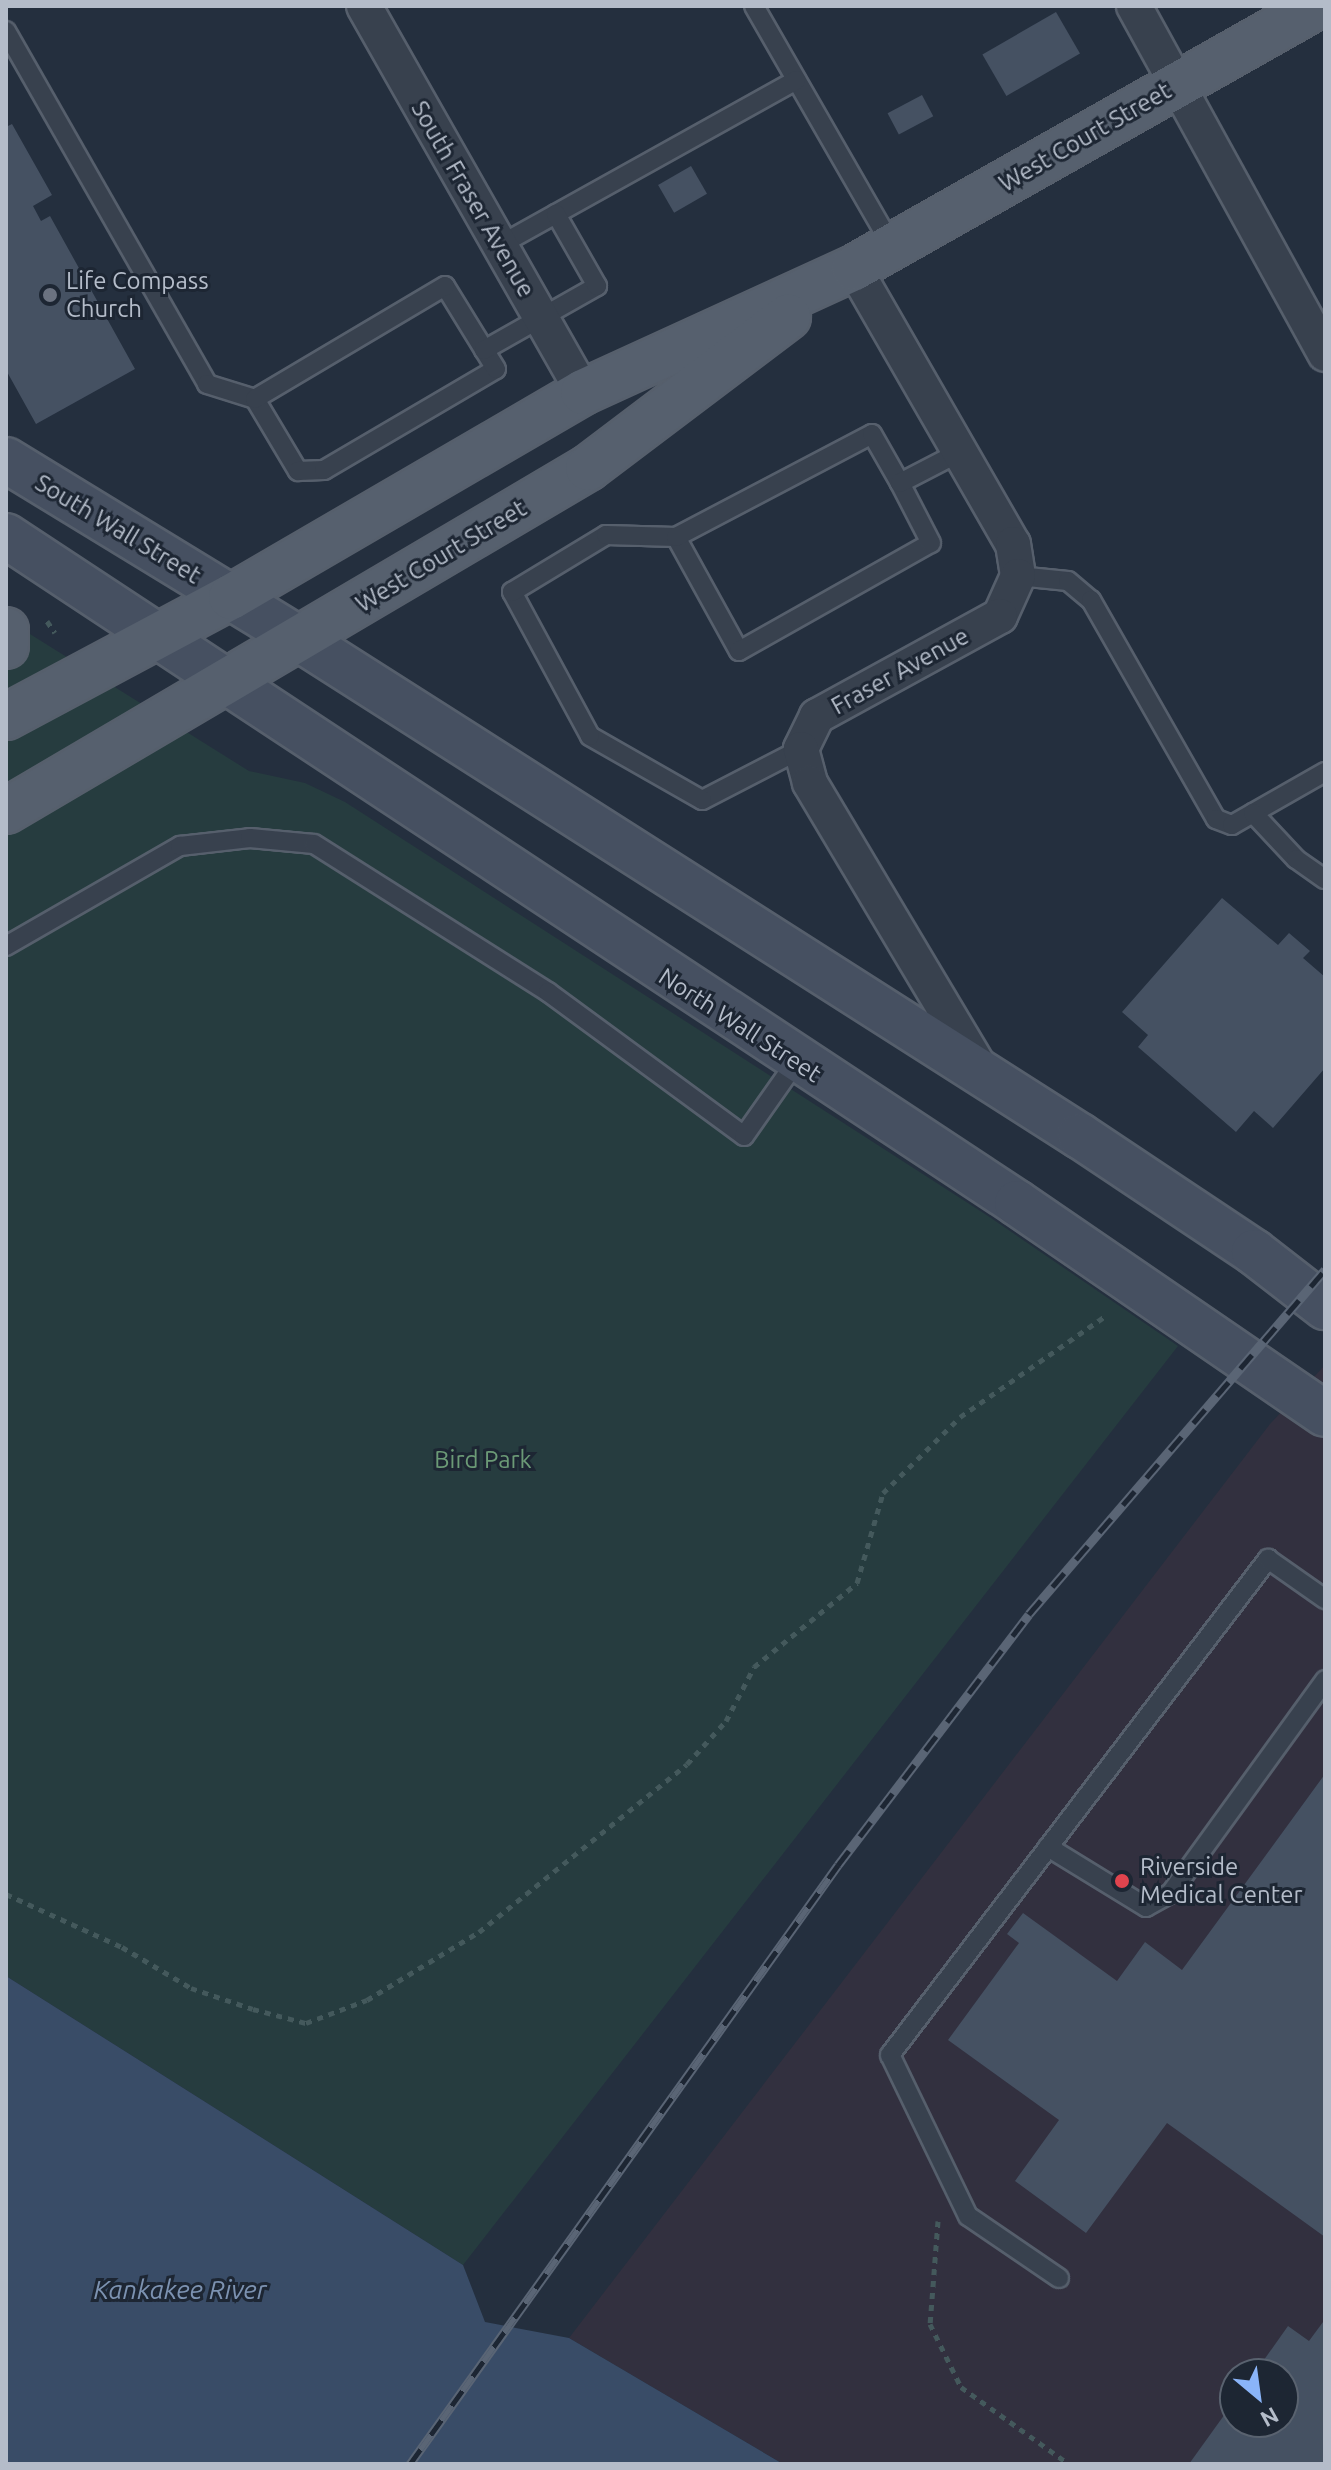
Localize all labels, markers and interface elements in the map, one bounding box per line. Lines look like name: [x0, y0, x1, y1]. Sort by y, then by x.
street label: West Court Street: [994, 76, 1176, 198]
street label: South Fraser Avenue: [405, 96, 541, 302]
place label: Life Compass Church: [66, 267, 209, 323]
marker: Life Compass Church: [41, 286, 59, 304]
street label: South Wall Street: [30, 468, 206, 590]
street label: West Court Street: [350, 494, 532, 618]
street label: Fraser Avenue: [826, 621, 974, 721]
street label: North Wall Street: [653, 962, 827, 1088]
park label: Bird Park: [434, 1446, 532, 1474]
place label: Riverside Medical Center: [1140, 1853, 1303, 1909]
marker: Riverside Medical Center: [1111, 1870, 1133, 1892]
water label: Kankakee River: [93, 2274, 267, 2306]
north arrow: [1219, 2358, 1299, 2438]
text: N: [1257, 2403, 1283, 2433]

